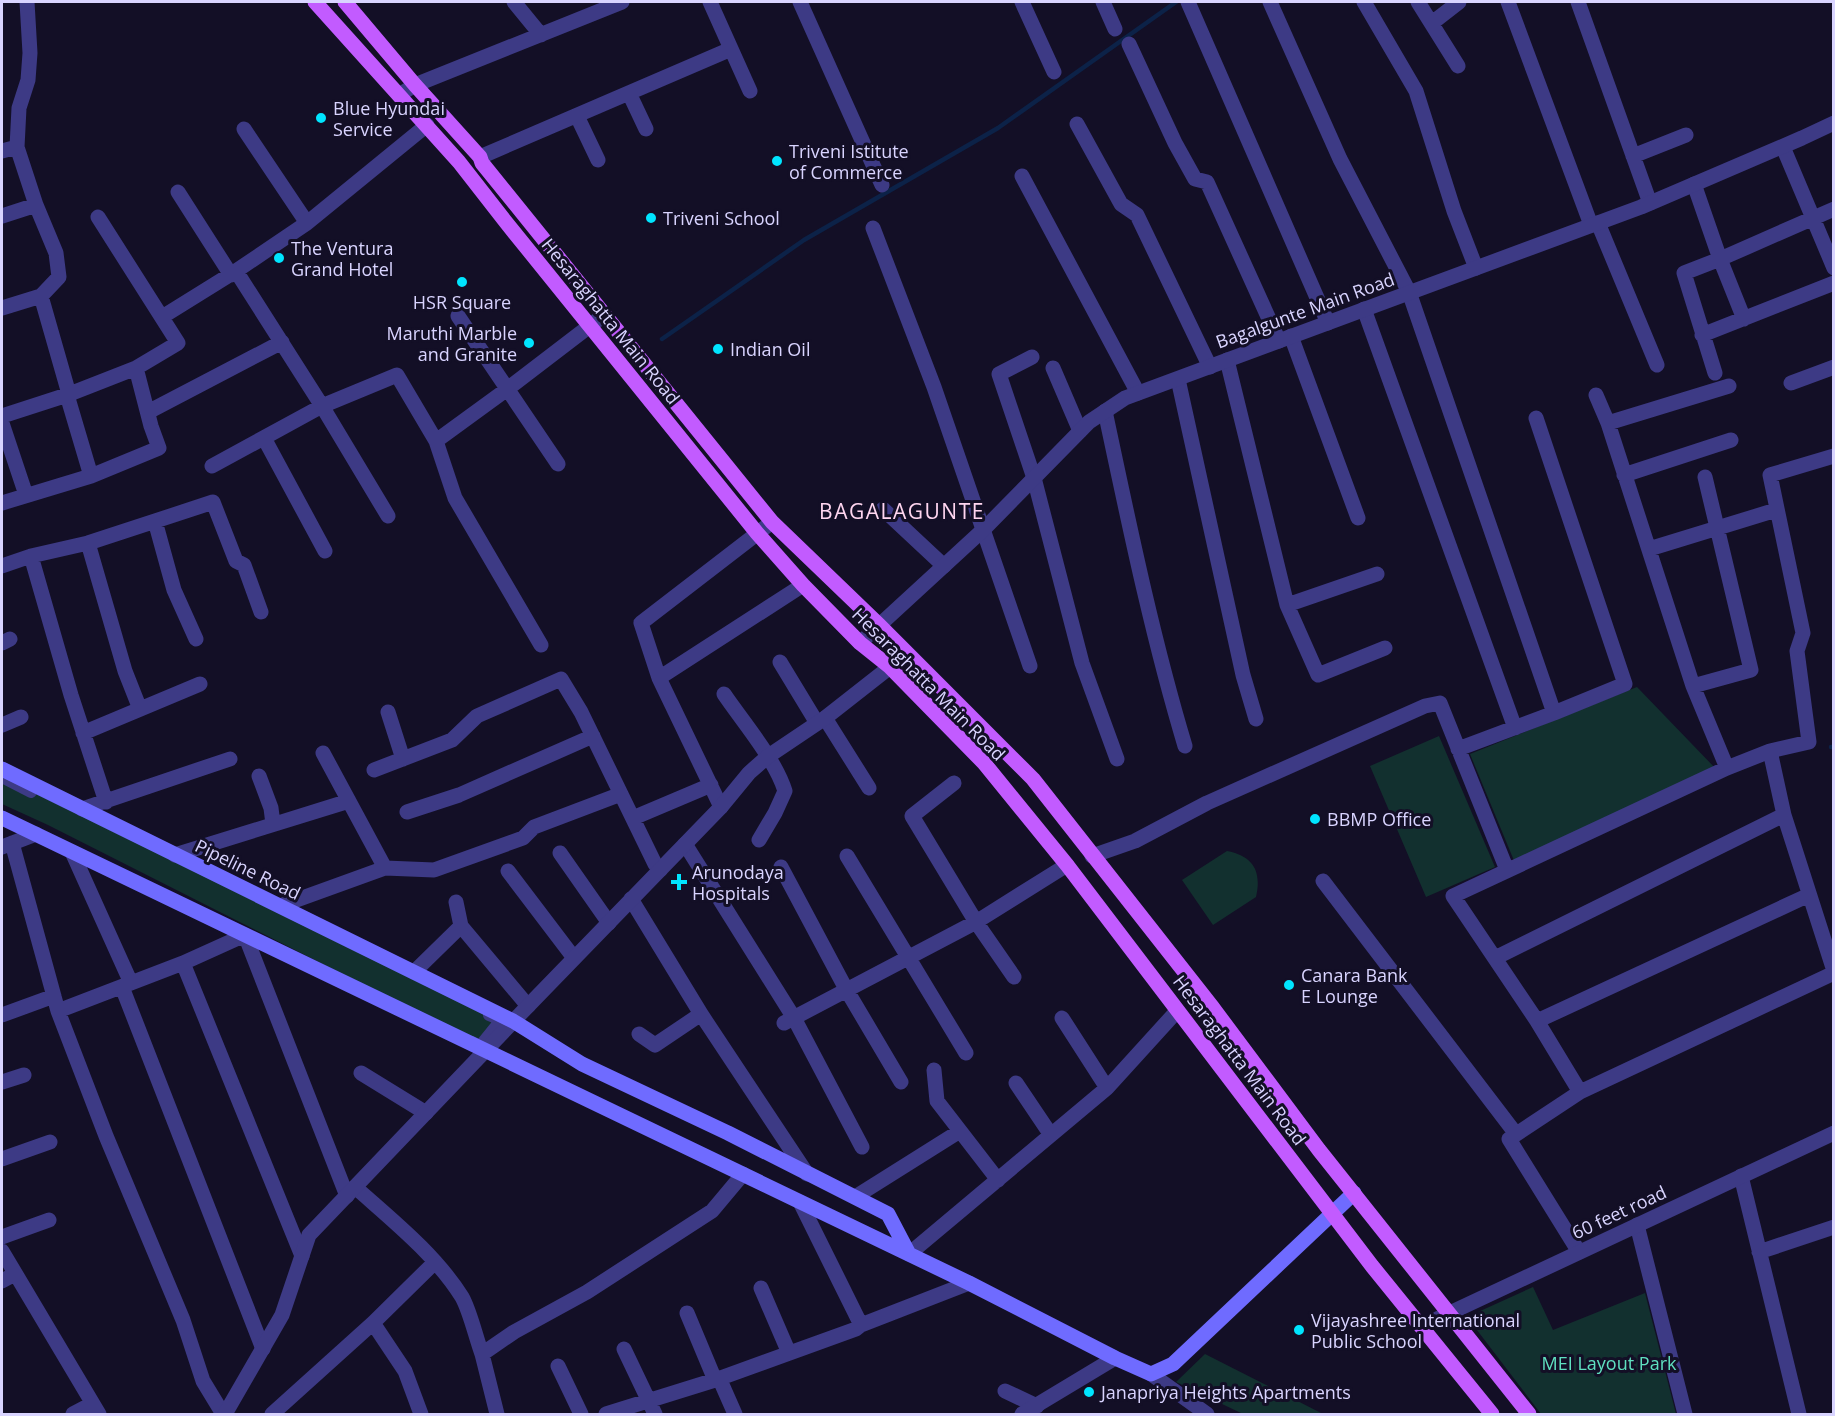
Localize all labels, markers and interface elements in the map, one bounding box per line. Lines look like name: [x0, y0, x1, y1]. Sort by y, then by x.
place label: Blue Hyundai Service: [333, 96, 445, 141]
marker: Blue Hyundai Service: [314, 111, 328, 125]
place label: Triveni Istitute of Commerce: [789, 139, 909, 184]
marker: Triveni Istitute of Commerce: [770, 154, 784, 168]
place label: Triveni School: [663, 206, 780, 230]
marker: Triveni School: [644, 211, 658, 225]
street label: Hesaraghatta Main Road: [537, 233, 685, 409]
place label: The Ventura Grand Hotel: [291, 236, 393, 281]
marker: The Ventura Grand Hotel: [272, 251, 286, 265]
street label: Bagalgunte Main Road: [1212, 267, 1398, 353]
marker: HSR Square: [455, 275, 469, 289]
place label: HSR Square: [413, 290, 511, 314]
place label: Maruthi Marble and Granite: [387, 321, 517, 366]
marker: Maruthi Marble and Granite: [522, 336, 536, 350]
place label: Indian Oil: [730, 337, 810, 361]
marker: Indian Oil: [711, 342, 725, 356]
district label: BAGALAGUNTE: [819, 497, 985, 525]
street label: Hesaraghatta Main Road: [847, 602, 1011, 766]
place label: BBMP Office: [1327, 807, 1431, 831]
marker: BBMP Office: [1308, 812, 1322, 826]
street label: Pipeline Road: [191, 833, 305, 905]
place label: Arunodaya Hospitals: [692, 860, 784, 905]
marker: Arunodaya Hospitals: [670, 873, 688, 891]
place label: Canara Bank E Lounge: [1301, 963, 1408, 1008]
street label: Hesaraghatta Main Road: [1168, 970, 1312, 1150]
marker: Canara Bank E Lounge: [1282, 978, 1296, 992]
street label: 60 feet road: [1568, 1180, 1670, 1244]
place label: Vijayashree International Public School: [1311, 1308, 1520, 1353]
marker: Vijayashree International Public School: [1292, 1323, 1306, 1337]
park label: MEI Layout Park: [1542, 1351, 1677, 1375]
place label: Janapriya Heights Apartments: [1099, 1380, 1351, 1404]
marker: Janapriya Heights Apartments: [1082, 1385, 1096, 1399]

